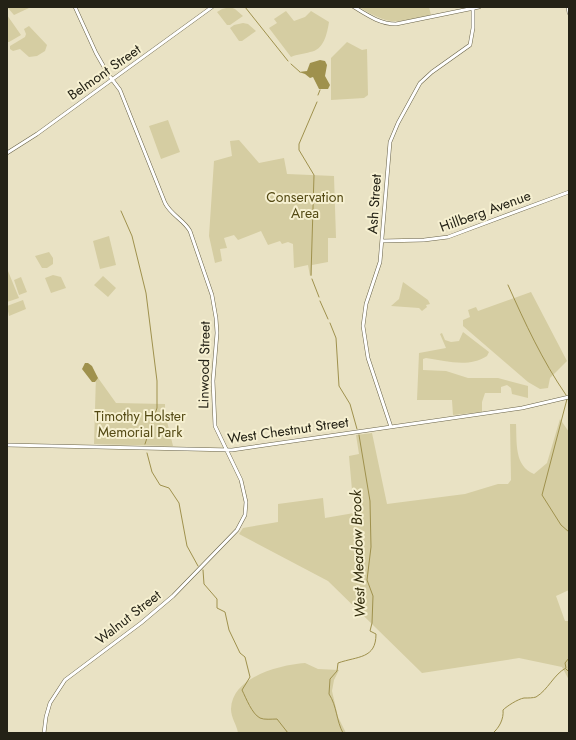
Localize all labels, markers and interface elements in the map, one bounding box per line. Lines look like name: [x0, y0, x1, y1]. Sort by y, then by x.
street label: Belmont Street: [63, 39, 145, 105]
street label: Ash Street: [362, 173, 386, 235]
street label: Hillberg Avenue: [437, 185, 533, 237]
park label: Conservation Area: [266, 187, 344, 223]
street label: Linwood Street: [193, 320, 215, 409]
park label: Timothy Holster Memorial Park: [94, 406, 186, 442]
street label: West Chestnut Street: [226, 412, 350, 448]
water label: West Meadow Brook: [345, 489, 371, 618]
street label: Walnut Street: [91, 585, 165, 649]

